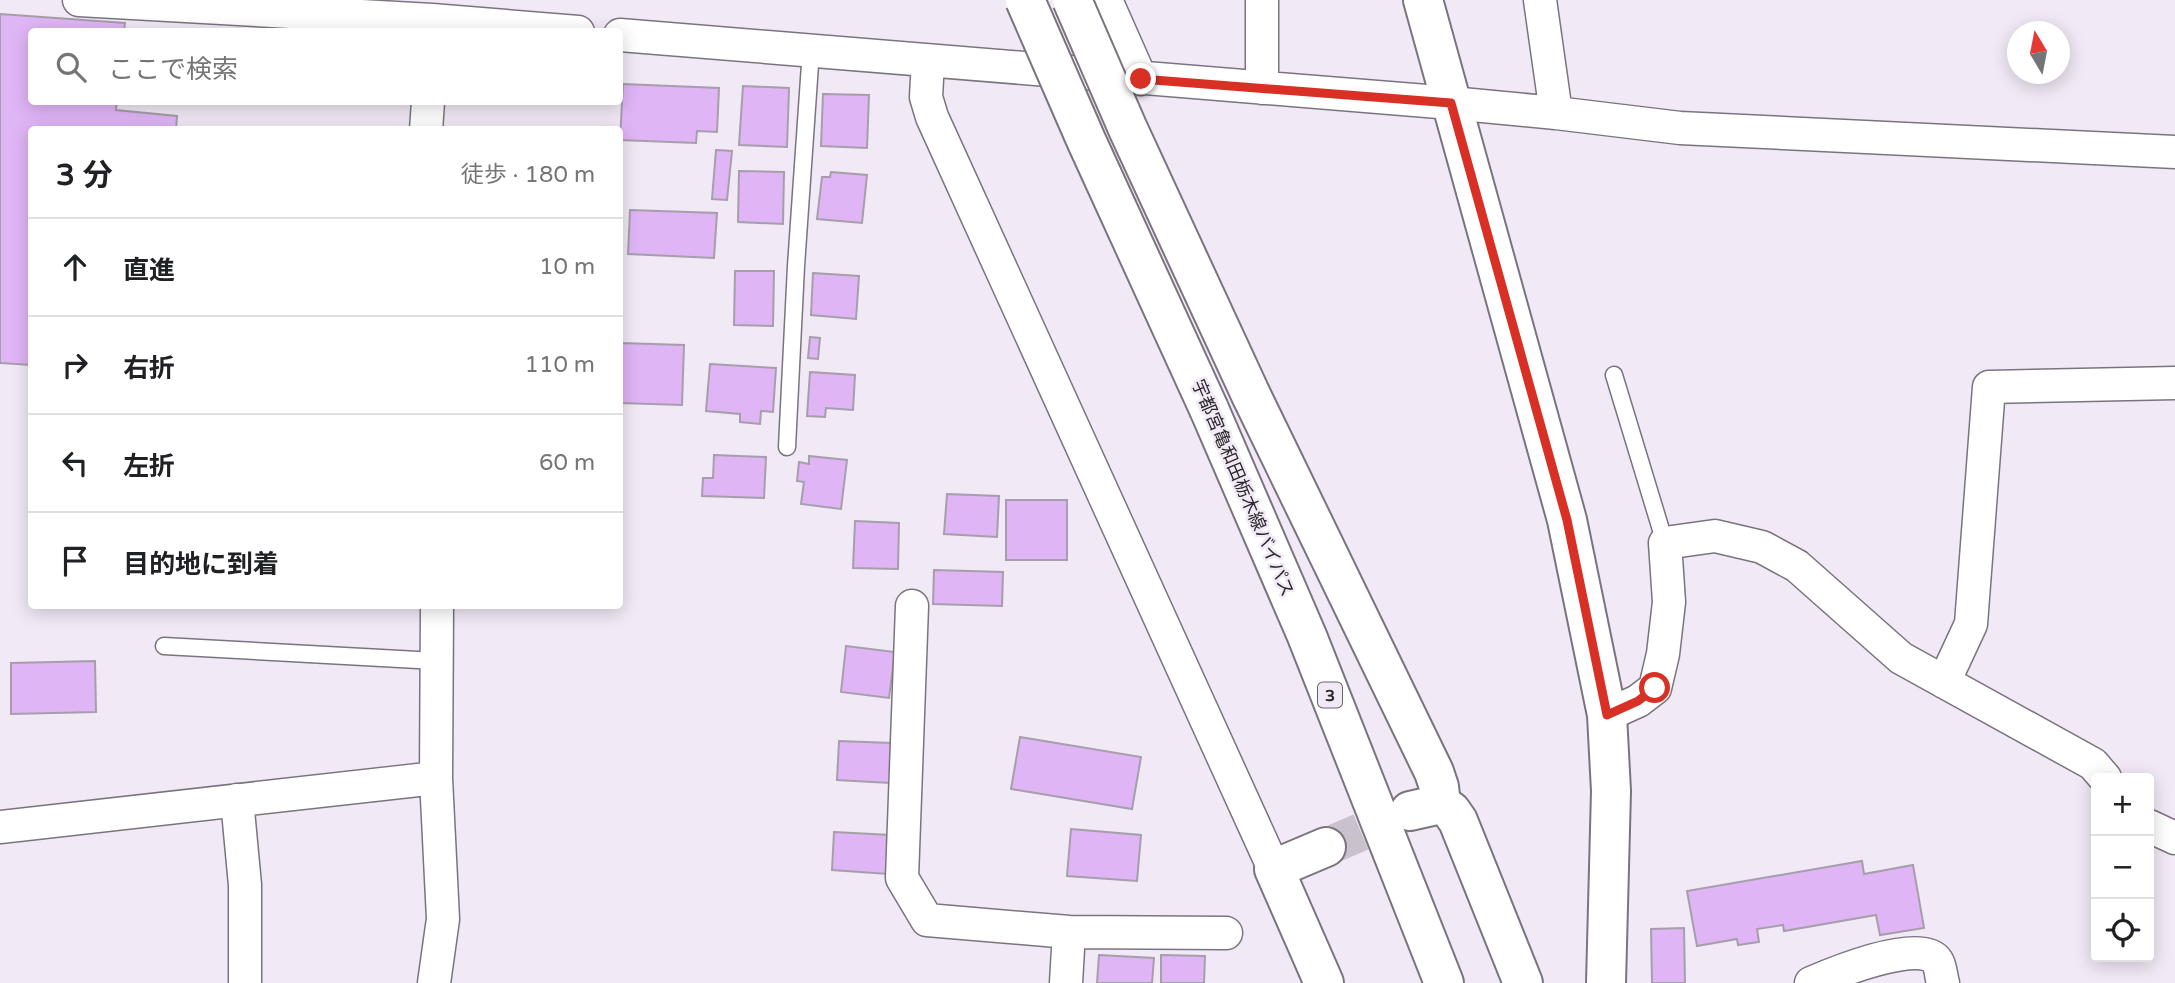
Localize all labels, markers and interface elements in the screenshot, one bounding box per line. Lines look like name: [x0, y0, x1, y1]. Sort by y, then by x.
north arrow: [2007, 21, 2070, 84]
search box: [28, 28, 623, 105]
icon: search: [52, 48, 90, 86]
text: ここで検索: [108, 54, 238, 85]
route end: [1125, 63, 1156, 94]
text: 3 分: [56, 157, 113, 194]
text: 徒歩 · 180 m: [461, 161, 595, 189]
icon: ahead: [56, 248, 94, 286]
text: 10 m: [539, 253, 595, 281]
text: 直進: [123, 255, 175, 286]
icon: right: [56, 346, 94, 384]
text: 110 m: [525, 351, 595, 379]
text: 右折: [123, 353, 175, 384]
street label: 宇都宮亀和田栃木線バイパス: [1187, 376, 1299, 600]
icon: left: [56, 444, 94, 482]
text: 60 m: [539, 449, 595, 477]
text: 左折: [123, 451, 175, 482]
icon: arrive: [56, 542, 94, 580]
text: 目的地に到着: [123, 549, 279, 580]
route start: [1639, 672, 1670, 703]
road number: 3: [1318, 682, 1342, 708]
map controls: [2091, 773, 2154, 962]
button: +: [2091, 773, 2154, 836]
button: −: [2091, 836, 2154, 899]
button: locate: [2091, 899, 2154, 962]

